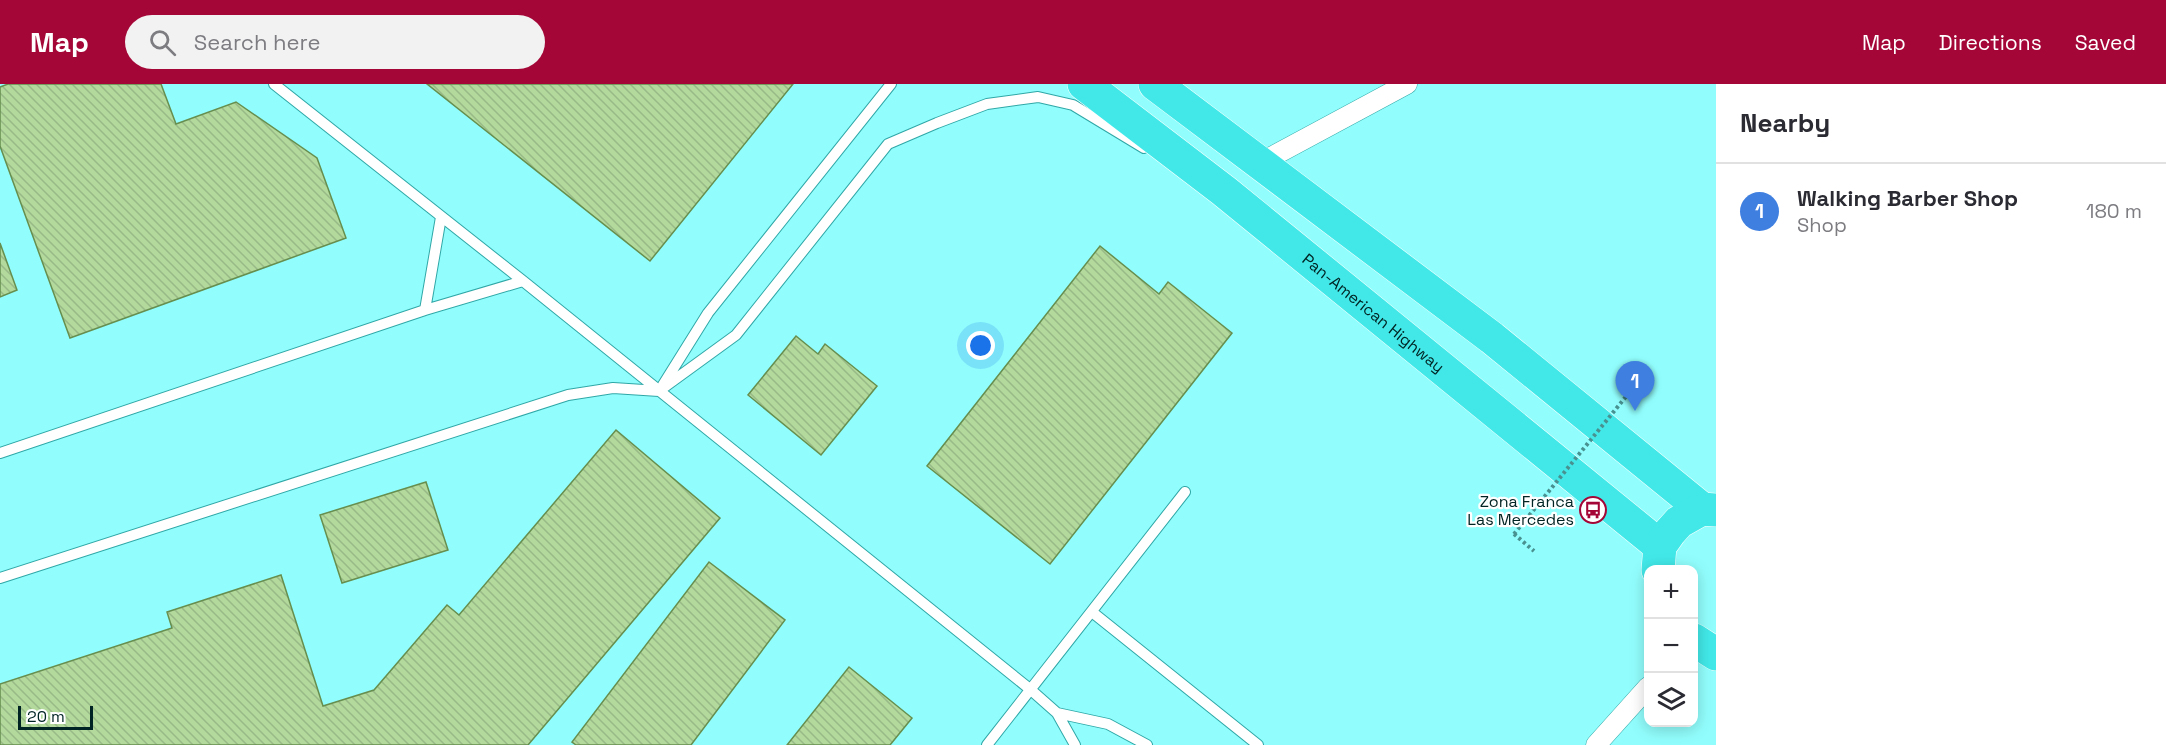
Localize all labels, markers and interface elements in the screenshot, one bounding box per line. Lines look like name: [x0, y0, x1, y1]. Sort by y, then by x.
search box: [125, 15, 545, 69]
text: Map: [30, 24, 89, 60]
icon: search: [146, 26, 179, 59]
text: Search here: [194, 28, 321, 56]
text: Map: [1862, 29, 1906, 56]
text: Directions: [1939, 29, 2042, 56]
text: Saved: [2075, 29, 2136, 56]
text: Nearby: [1740, 106, 1830, 140]
text: Walking Barber Shop: [1797, 184, 2018, 212]
text: 1: [1755, 198, 1764, 224]
text: 180 m: [2086, 198, 2142, 224]
text: Shop: [1797, 212, 1847, 238]
street label: Pan-American Highway: [1298, 249, 1449, 377]
your location: [966, 331, 995, 360]
pin: 1: [1616, 362, 1654, 411]
place label: Zona Franca Las Mercedes: [1467, 491, 1574, 530]
bus stop icon: Zona Franca Las Mercedes: [1578, 495, 1608, 525]
map controls: [1644, 565, 1698, 727]
button: +: [1644, 565, 1698, 619]
button: −: [1644, 619, 1698, 673]
button: layers: [1644, 673, 1698, 727]
scale bar: [18, 703, 93, 730]
text: 20 m: [27, 706, 65, 727]

